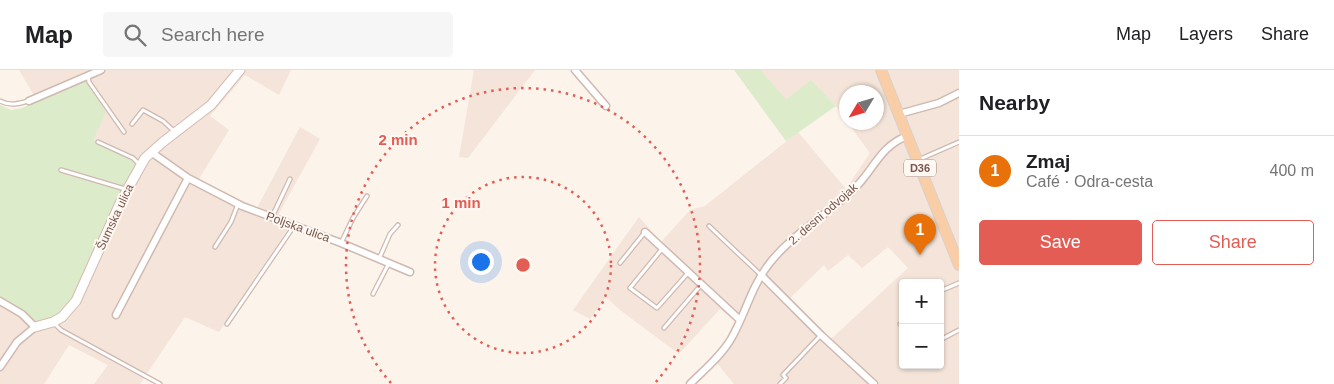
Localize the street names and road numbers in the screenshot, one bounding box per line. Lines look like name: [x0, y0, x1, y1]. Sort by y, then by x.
road number: D36: [904, 160, 936, 176]
street label: 2. desni odvojak: [786, 180, 861, 248]
street label: Šumska ulica: [93, 181, 137, 252]
street label: Poljska ulica: [264, 209, 332, 245]

